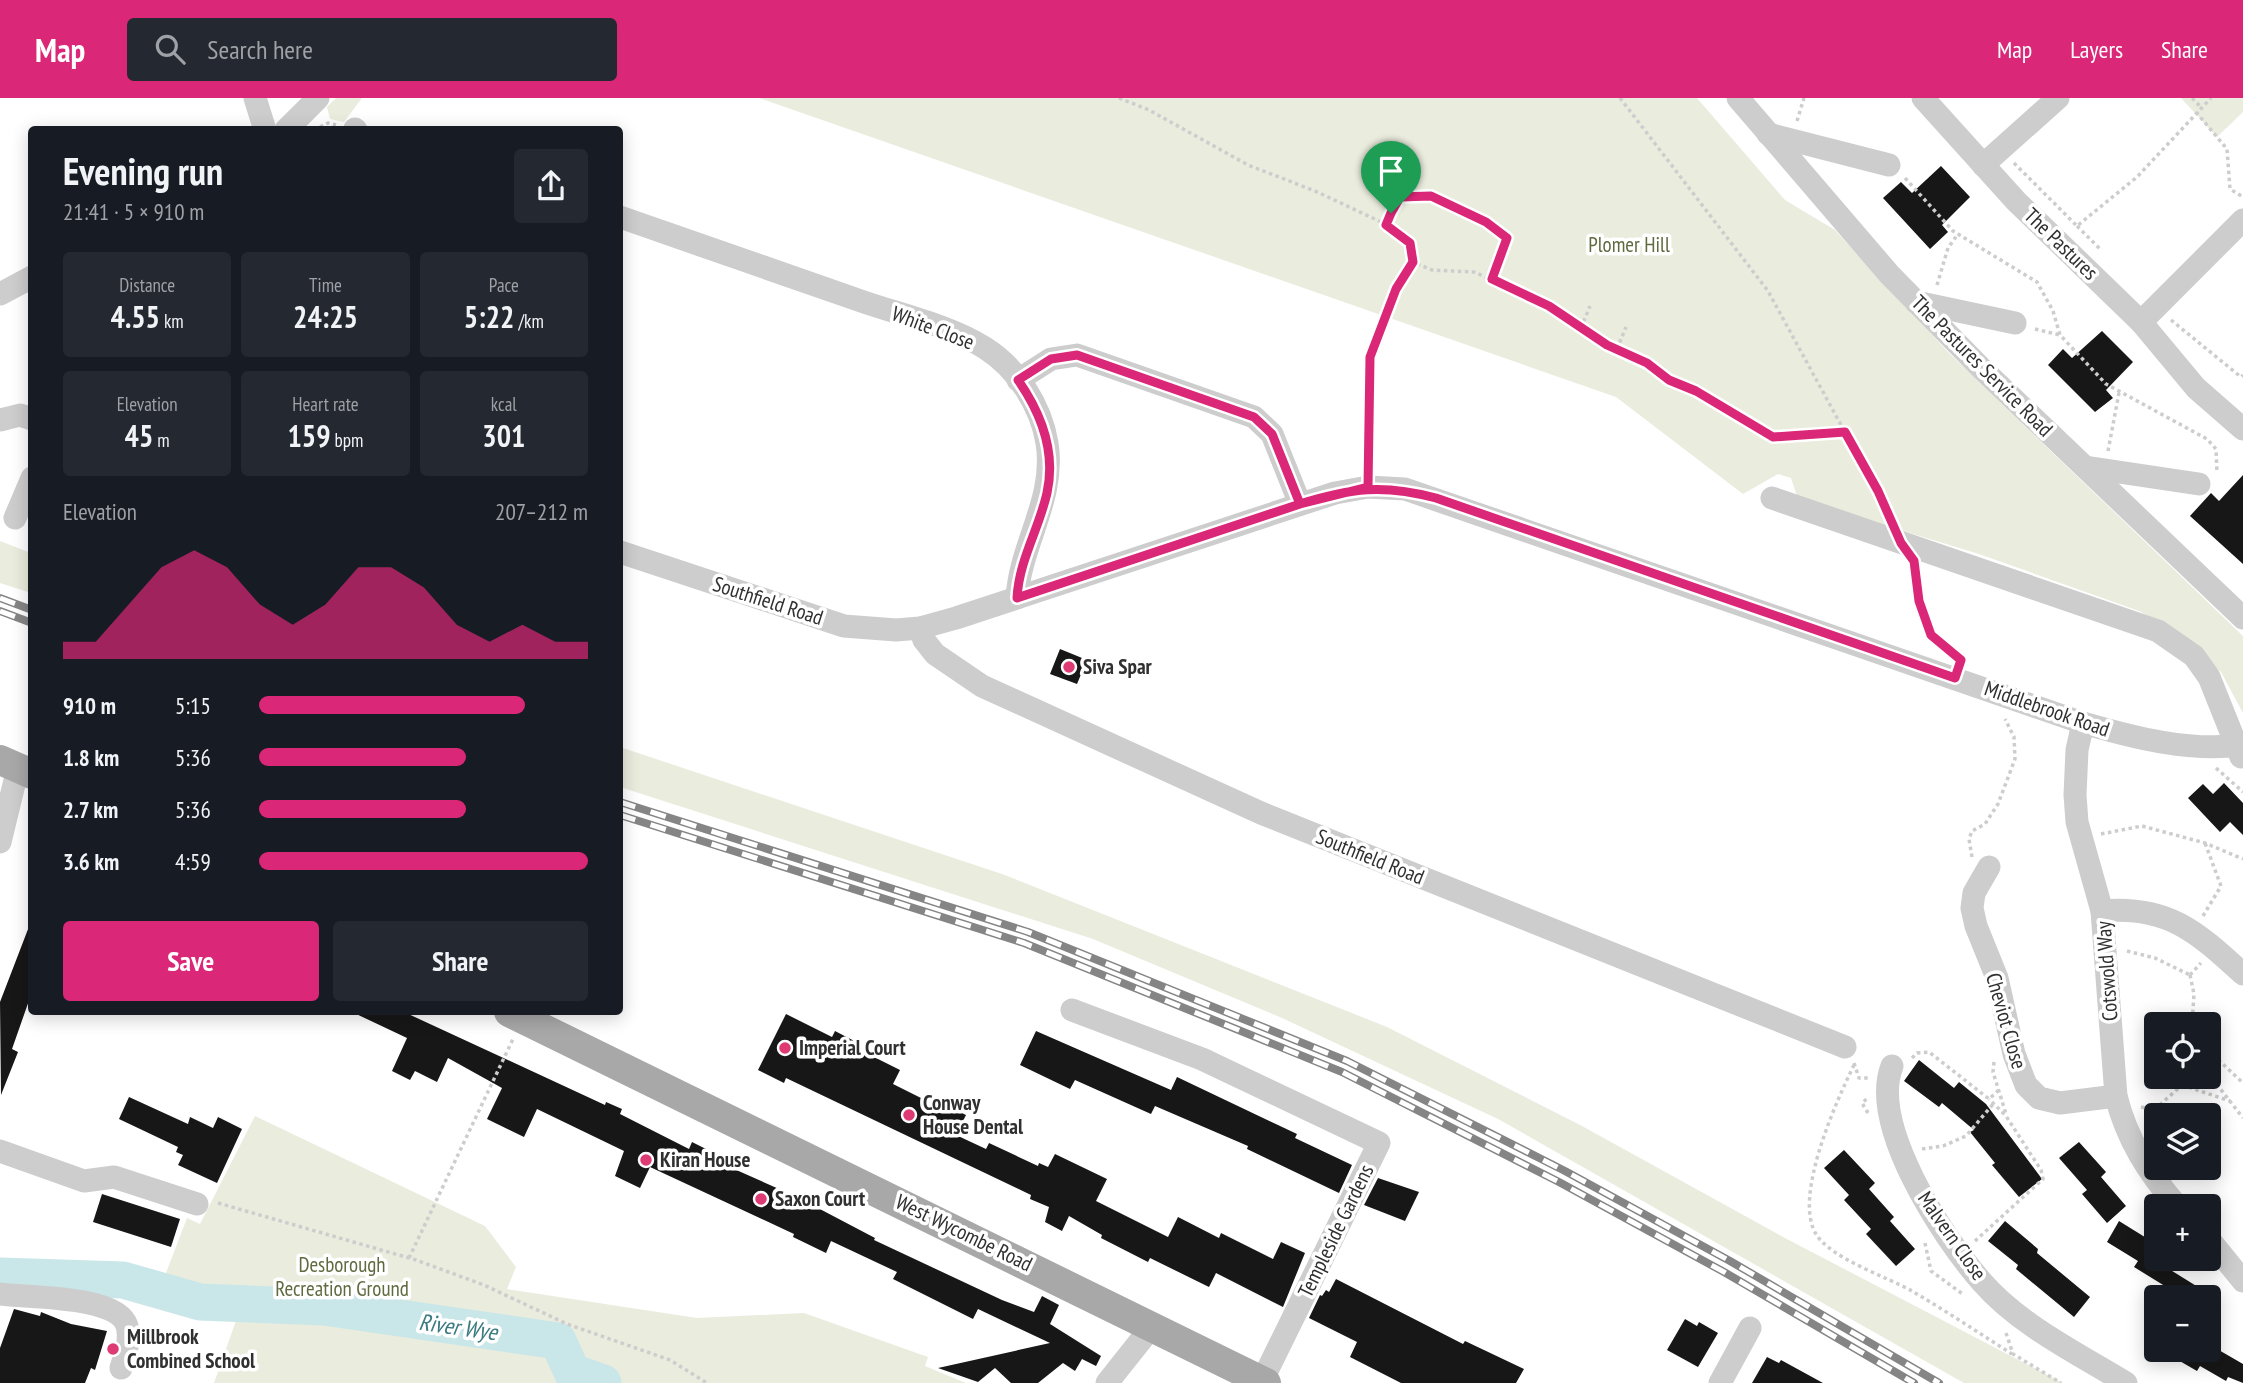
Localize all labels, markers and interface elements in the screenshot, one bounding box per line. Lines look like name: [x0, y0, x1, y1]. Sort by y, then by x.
search box: [127, 18, 617, 81]
text: Map: [35, 28, 85, 71]
icon: search: [151, 30, 189, 68]
text: Search here: [207, 33, 313, 66]
text: Map: [1997, 34, 2032, 65]
text: Layers: [2070, 34, 2123, 65]
text: Share: [2161, 34, 2208, 65]
pin: [1361, 141, 1421, 213]
text: Evening run: [63, 146, 223, 195]
button: share: [514, 149, 588, 223]
icon: arrive: [1372, 152, 1410, 190]
text: 21:41 · 5 × 910 m: [63, 197, 204, 226]
street label: The Pastures: [2019, 202, 2104, 286]
park label: Plomer Hill: [1588, 231, 1670, 258]
text: Distance: [119, 273, 175, 297]
text: Time: [309, 273, 342, 297]
text: Pace: [489, 273, 519, 297]
street label: The Pastures Service Road: [1906, 289, 2059, 442]
text: 4.55: [111, 297, 160, 336]
text: 24:25: [293, 297, 358, 336]
text: 5:22: [464, 297, 514, 336]
street label: White Close: [888, 300, 978, 356]
text: km: [160, 309, 184, 333]
text: /km: [514, 309, 544, 333]
text: Elevation: [117, 392, 178, 416]
text: Heart rate: [292, 392, 359, 416]
text: kcal: [491, 392, 517, 416]
text: 45: [125, 416, 153, 455]
text: 159: [288, 416, 331, 455]
text: 301: [482, 416, 525, 455]
text: m: [153, 428, 170, 452]
text: bpm: [331, 428, 363, 452]
text: Elevation: [63, 497, 137, 526]
text: 207–212 m: [495, 497, 588, 526]
street label: Southfield Road: [710, 570, 827, 631]
place label: Siva Spar: [1083, 653, 1153, 680]
marker: Siva Spar: [1061, 659, 1077, 675]
street label: Middlebrook Road: [1981, 674, 2113, 743]
text: 910 m: [63, 691, 116, 720]
text: 5:15: [175, 691, 211, 720]
text: 1.8 km: [63, 743, 119, 772]
text: 5:36: [175, 743, 211, 772]
text: 2.7 km: [63, 795, 118, 824]
text: 5:36: [175, 795, 211, 824]
street label: Southfield Road: [1312, 823, 1428, 890]
text: 3.6 km: [63, 847, 119, 876]
text: 4:59: [175, 847, 211, 876]
street label: Cotswold Way: [2090, 920, 2123, 1022]
button: Save: [63, 921, 319, 1001]
button: Share: [333, 921, 588, 1001]
street label: Cheviot Close: [1980, 970, 2033, 1072]
map controls: [2144, 1012, 2221, 1362]
button: locate: [2144, 1012, 2221, 1089]
place label: Imperial Court: [799, 1034, 906, 1061]
marker: Imperial Court: [777, 1040, 793, 1056]
place label: Conway House Dental: [923, 1089, 1024, 1140]
button: layers: [2144, 1103, 2221, 1180]
marker: Conway House Dental: [901, 1107, 917, 1123]
place label: Kiran House: [660, 1146, 750, 1173]
marker: Kiran House: [638, 1152, 654, 1168]
street label: Templeside Gardens: [1292, 1160, 1379, 1302]
place label: Saxon Court: [775, 1185, 865, 1212]
street label: Malvern Close: [1912, 1186, 1993, 1285]
street label: West Wycombe Road: [891, 1188, 1037, 1277]
marker: Saxon Court: [753, 1191, 769, 1207]
button: +: [2144, 1194, 2221, 1271]
park label: Desborough Recreation Ground: [275, 1251, 409, 1302]
button: −: [2144, 1285, 2221, 1362]
water label: River Wye: [417, 1307, 500, 1347]
place label: Millbrook Combined School: [127, 1323, 256, 1374]
marker: Millbrook Combined School: [105, 1341, 121, 1357]

